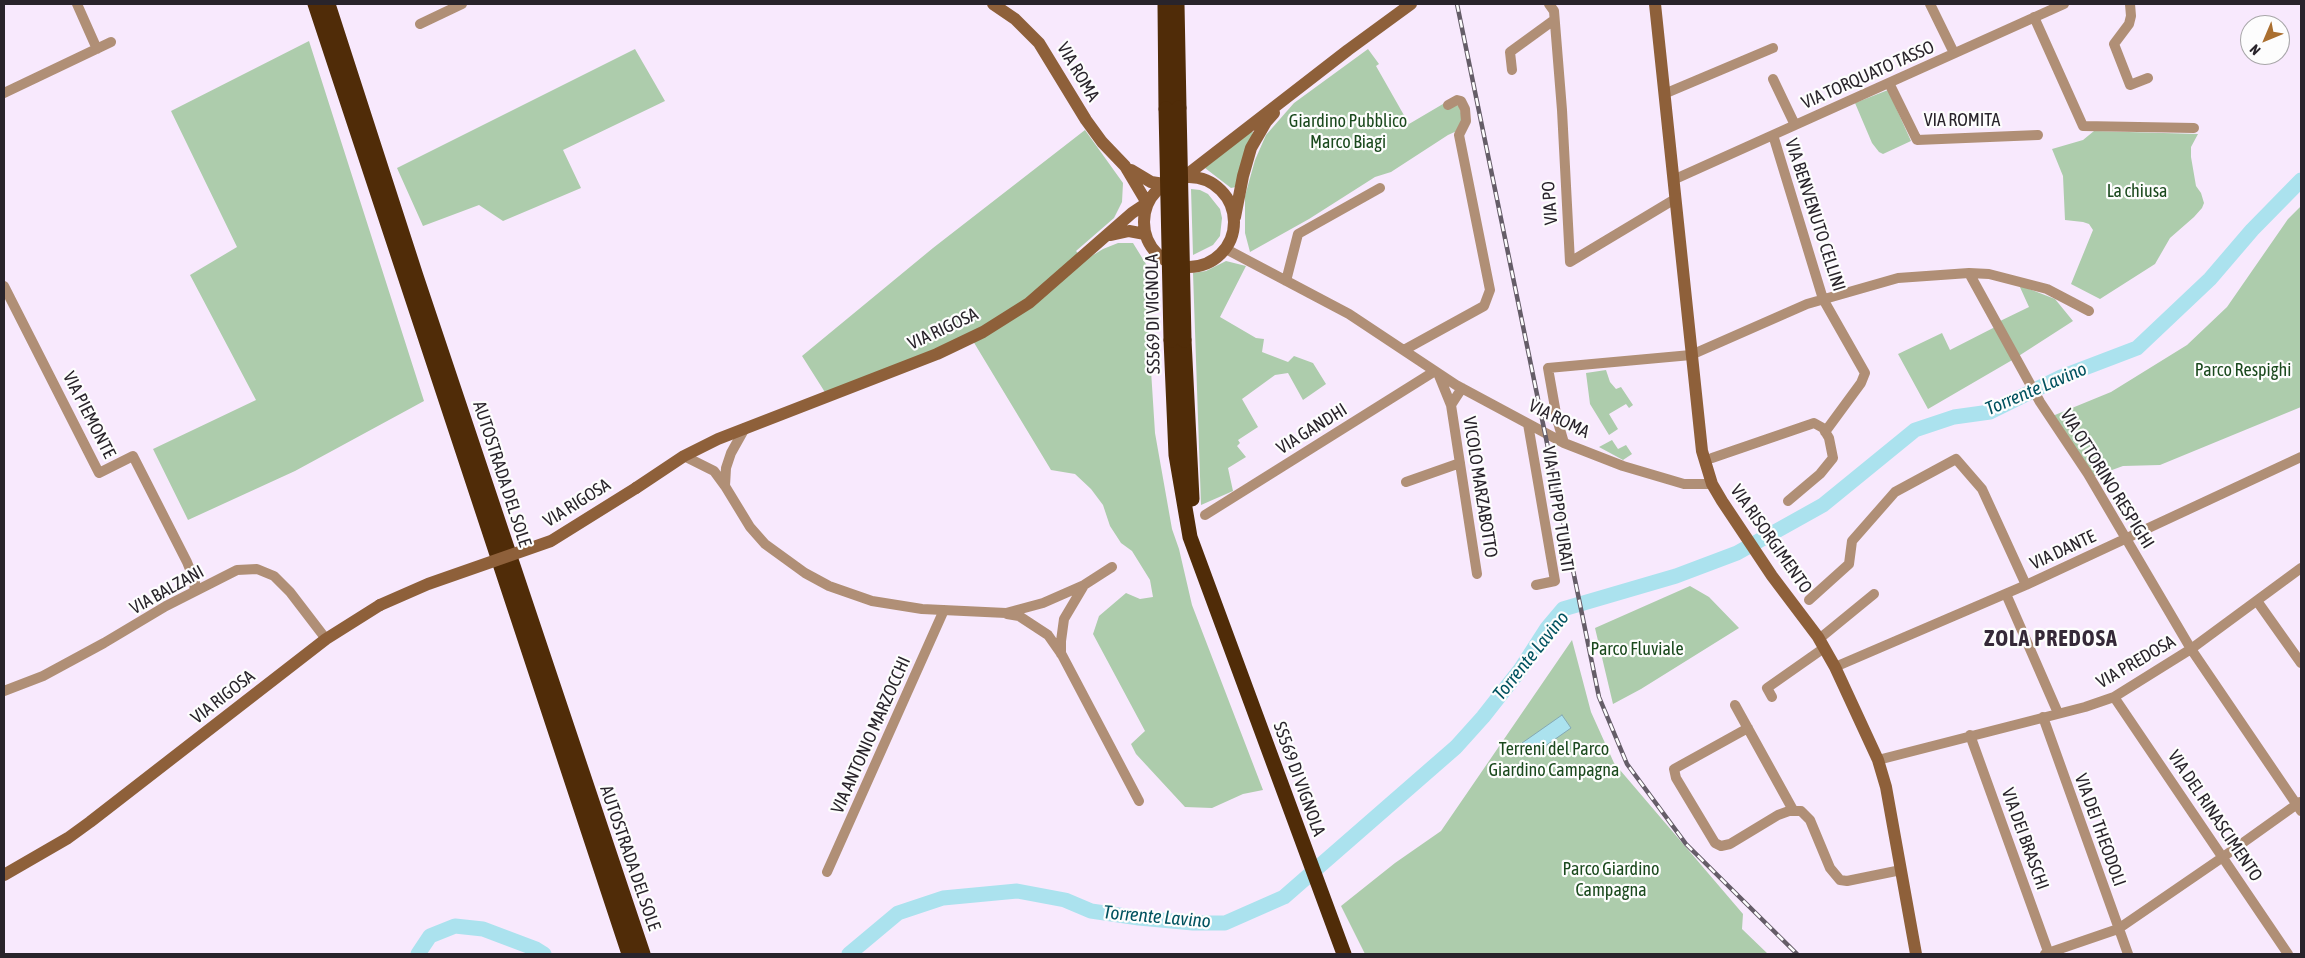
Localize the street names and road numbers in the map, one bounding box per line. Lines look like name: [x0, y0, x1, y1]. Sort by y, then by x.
street label: VIA TORQUATO TASSO: [1798, 36, 1938, 114]
street label: VIA ROMA: [1052, 39, 1104, 105]
street label: VIA ROMITA: [1924, 109, 2000, 131]
street label: VIA BENVENUTO CELLINI: [1780, 136, 1850, 294]
street label: VIA PO: [1538, 180, 1562, 226]
street label: SS569 DI VIGNOLA: [1141, 254, 1165, 374]
street label: VIA RIGOSA: [905, 303, 981, 355]
street label: VIA PIEMONTE: [58, 368, 120, 462]
street label: VIA ROMA: [1525, 395, 1593, 443]
street label: AUTOSTRADA DEL SOLE: [468, 398, 536, 550]
street label: VIA GANDHI: [1273, 399, 1351, 459]
street label: VIA OTTORINO RESPIGHI: [2055, 405, 2159, 553]
street label: VICOLO MARZABOTTO: [1458, 415, 1502, 559]
street label: VIA FILIPPO TURATI: [1537, 445, 1579, 573]
street label: VIA RIGOSA: [540, 474, 614, 532]
street label: VIA RISORGIMENTO: [1726, 480, 1816, 598]
street label: VIA DANTE: [2027, 525, 2099, 575]
street label: VIA BALZANI: [126, 561, 208, 619]
street label: VIA PREDOSA: [2093, 631, 2179, 693]
street label: VIA ANTONIO MARZOCCHI: [827, 653, 915, 817]
street label: VIA RIGOSA: [187, 665, 259, 729]
street label: SS569 DI VIGNOLA: [1268, 719, 1330, 839]
street label: VIA DEL RINASCIMENTO: [2163, 746, 2267, 886]
street label: VIA DEI THEODOLI: [2070, 771, 2130, 889]
street label: AUTOSTRADA DEL SOLE: [595, 783, 665, 933]
street label: VIA DEI BRASCHI: [1997, 785, 2053, 893]

